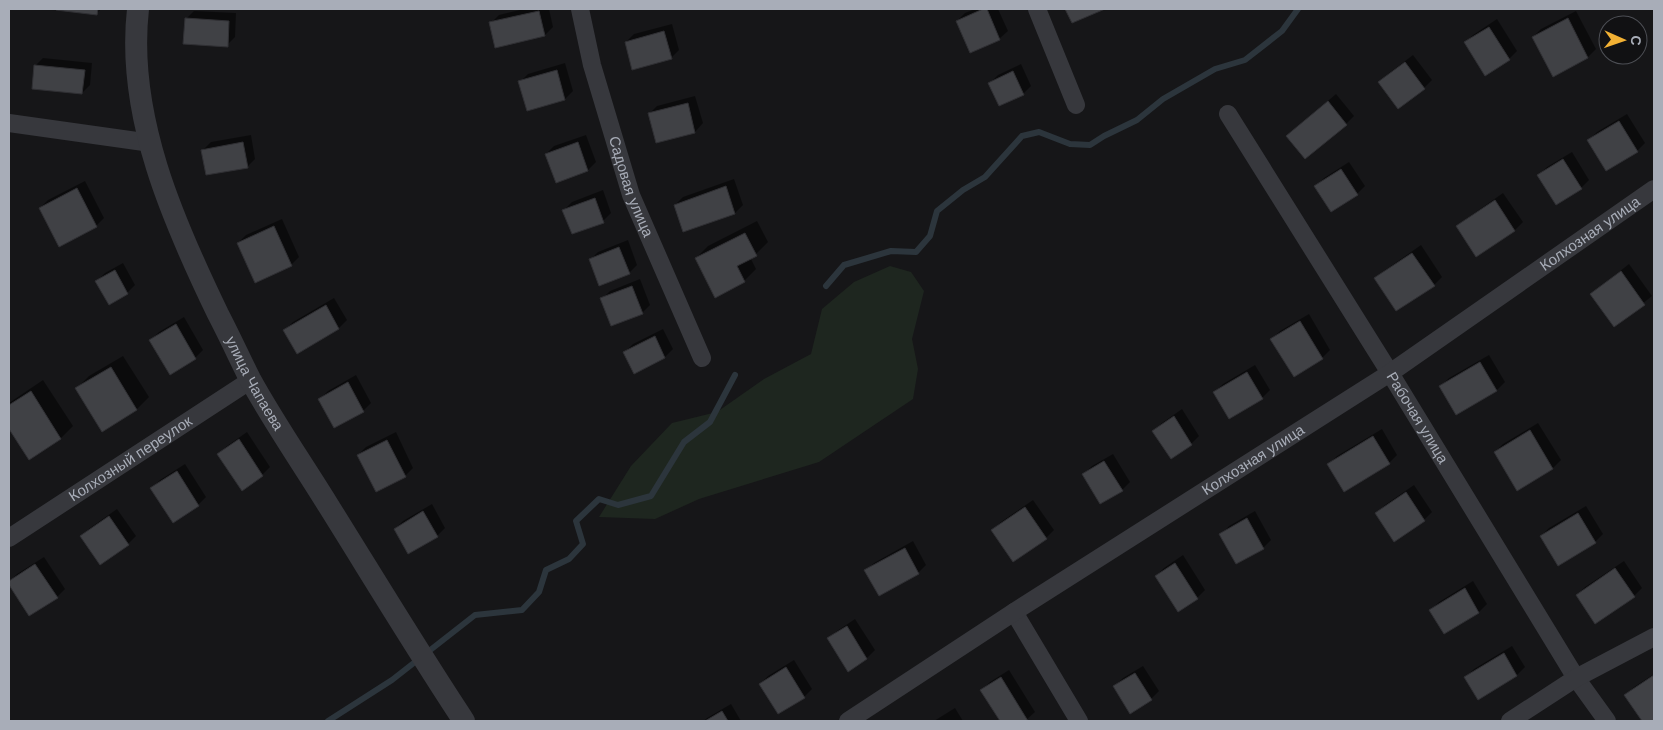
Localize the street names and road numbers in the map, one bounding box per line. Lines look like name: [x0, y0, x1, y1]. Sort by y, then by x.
street label: Садовая улица: [604, 134, 658, 241]
street label: Колхозная улица: [1536, 191, 1645, 275]
street label: улица Чапаева: [221, 333, 288, 435]
street label: Рабочая улица: [1382, 368, 1453, 468]
street label: Колхозный переулок: [65, 411, 196, 506]
street label: Колхозная улица: [1198, 420, 1309, 500]

